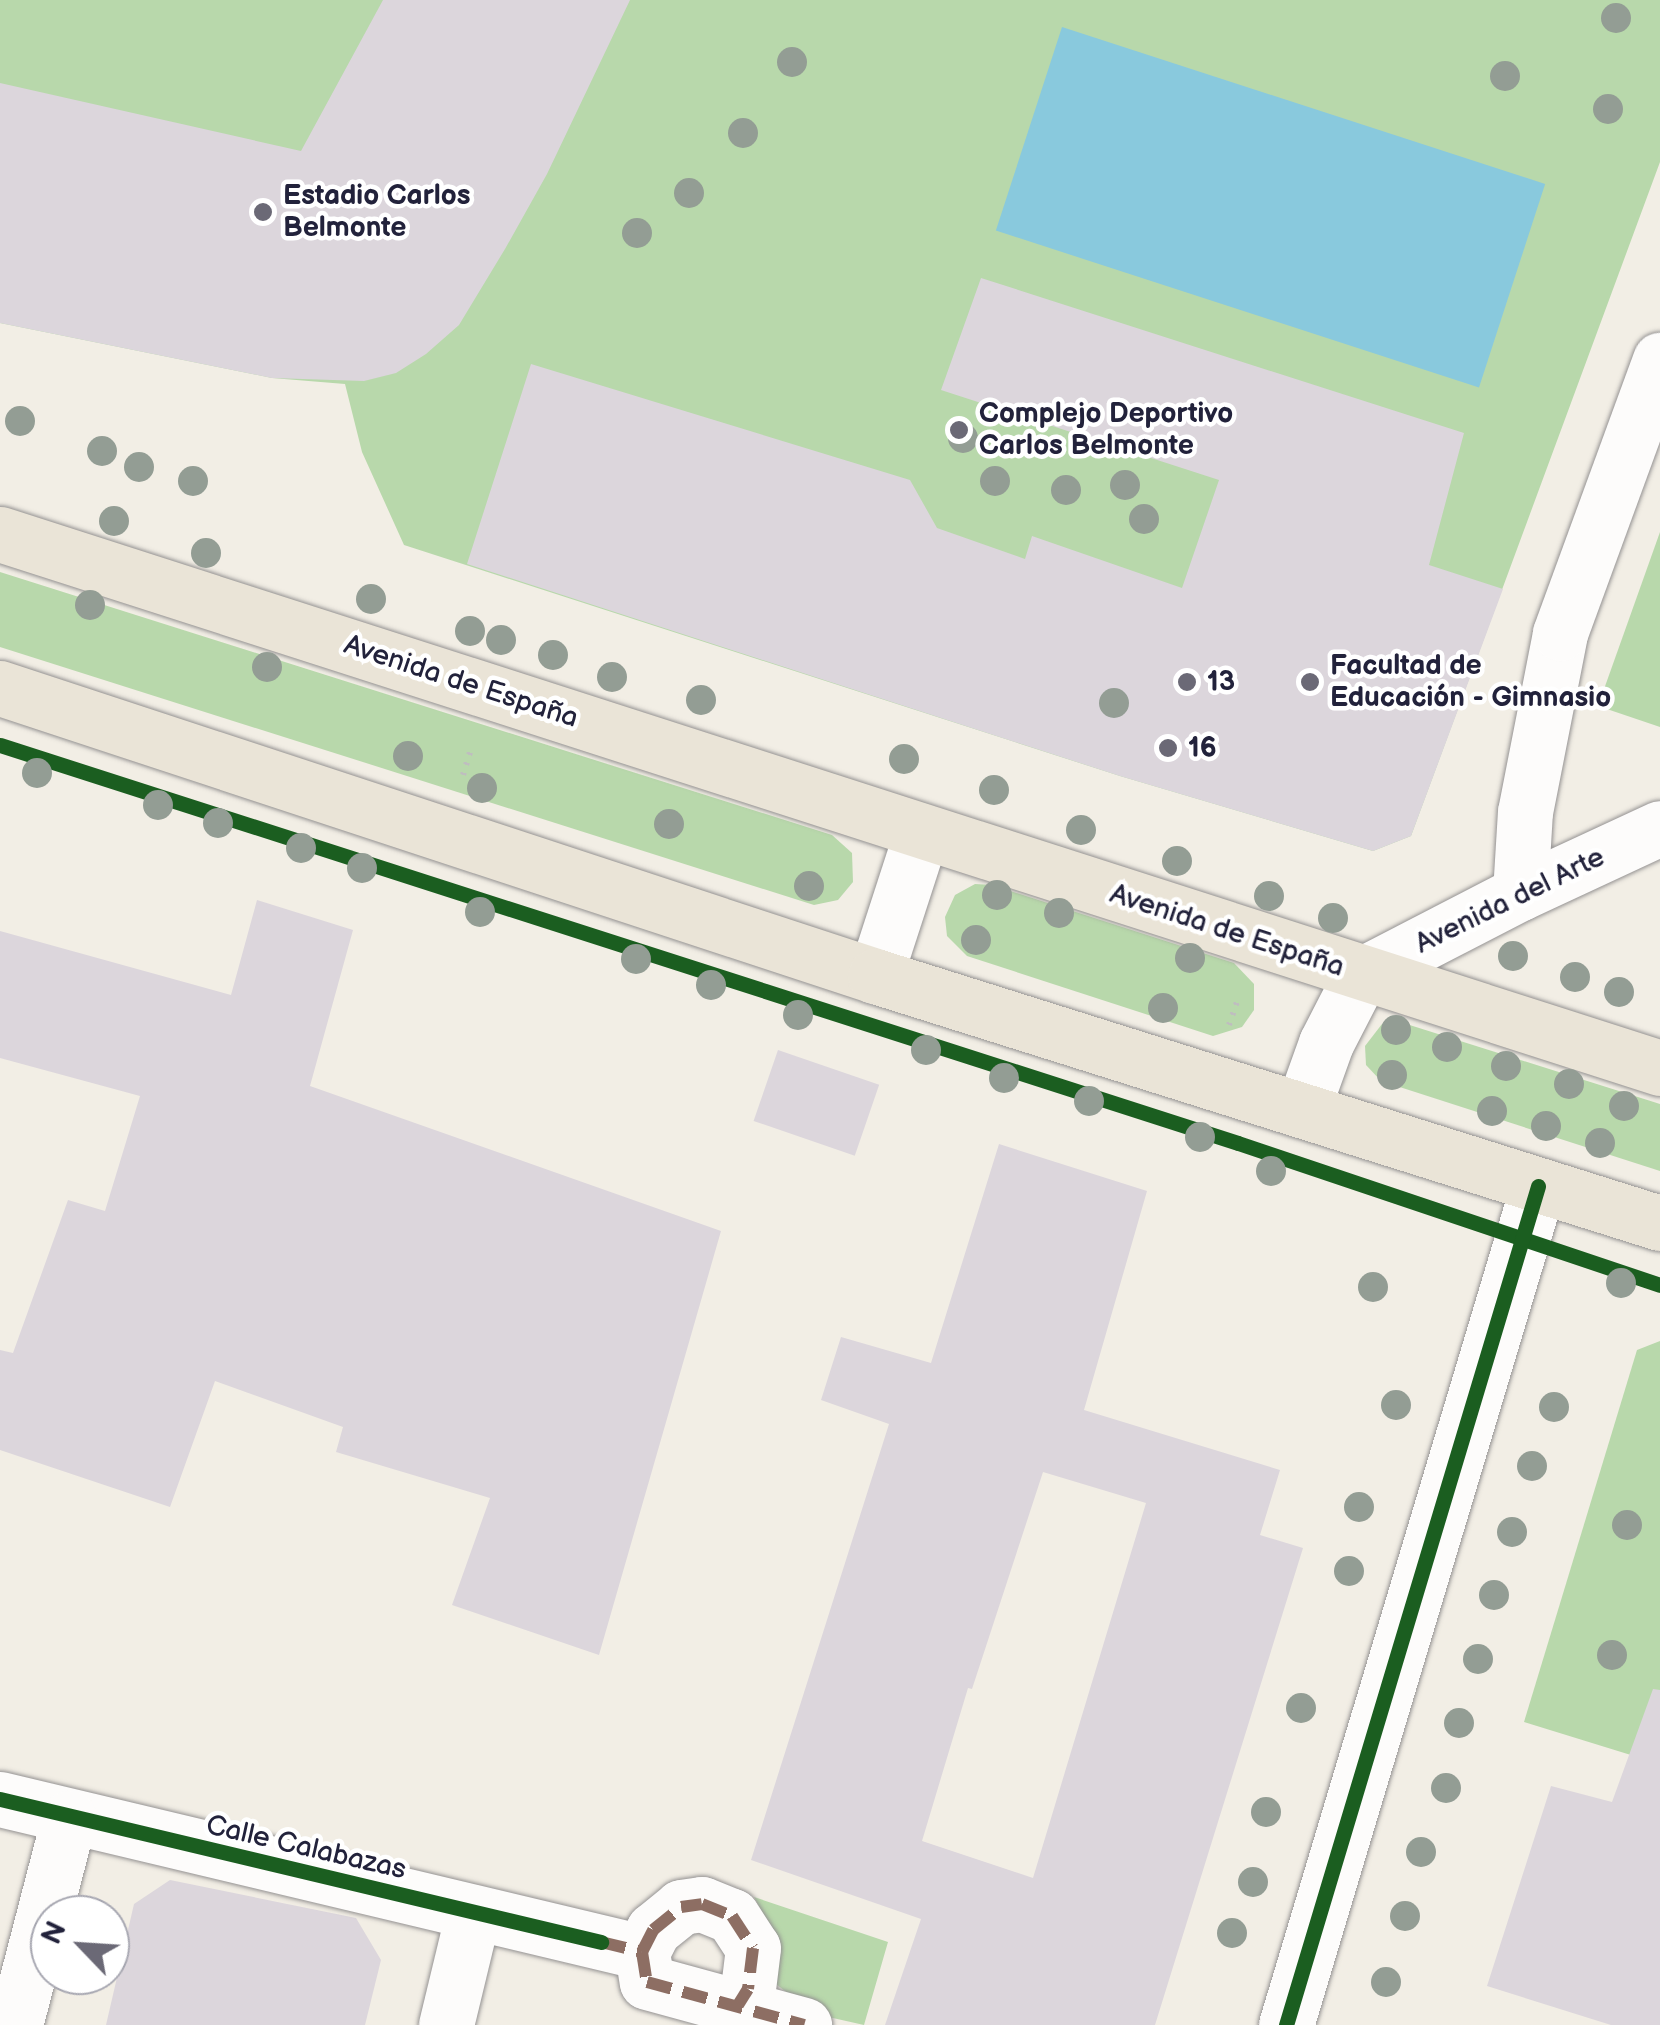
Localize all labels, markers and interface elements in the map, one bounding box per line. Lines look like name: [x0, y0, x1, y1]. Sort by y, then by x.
place label: Estadio Carlos Belmonte: [283, 179, 471, 245]
marker: Estadio Carlos Belmonte: [252, 201, 274, 223]
place label: Complejo Deportivo Carlos Belmonte: [979, 397, 1233, 463]
marker: Complejo Deportivo Carlos Belmonte: [948, 419, 970, 441]
street label: Avenida de España: [340, 628, 582, 736]
place label: Facultad de Educación - Gimnasio: [1330, 649, 1611, 715]
place label: 13: [1207, 665, 1235, 699]
marker: 13: [1176, 671, 1198, 693]
marker: Facultad de Educación - Gimnasio: [1299, 671, 1321, 693]
place label: 16: [1188, 731, 1217, 765]
marker: 16: [1157, 737, 1179, 759]
street label: Avenida del Arte: [1410, 841, 1610, 961]
street label: Avenida de España: [1106, 877, 1348, 985]
street label: Calle Calabazas: [203, 1809, 409, 1887]
north arrow: [30, 1895, 130, 1995]
text: N: [35, 1916, 74, 1949]

